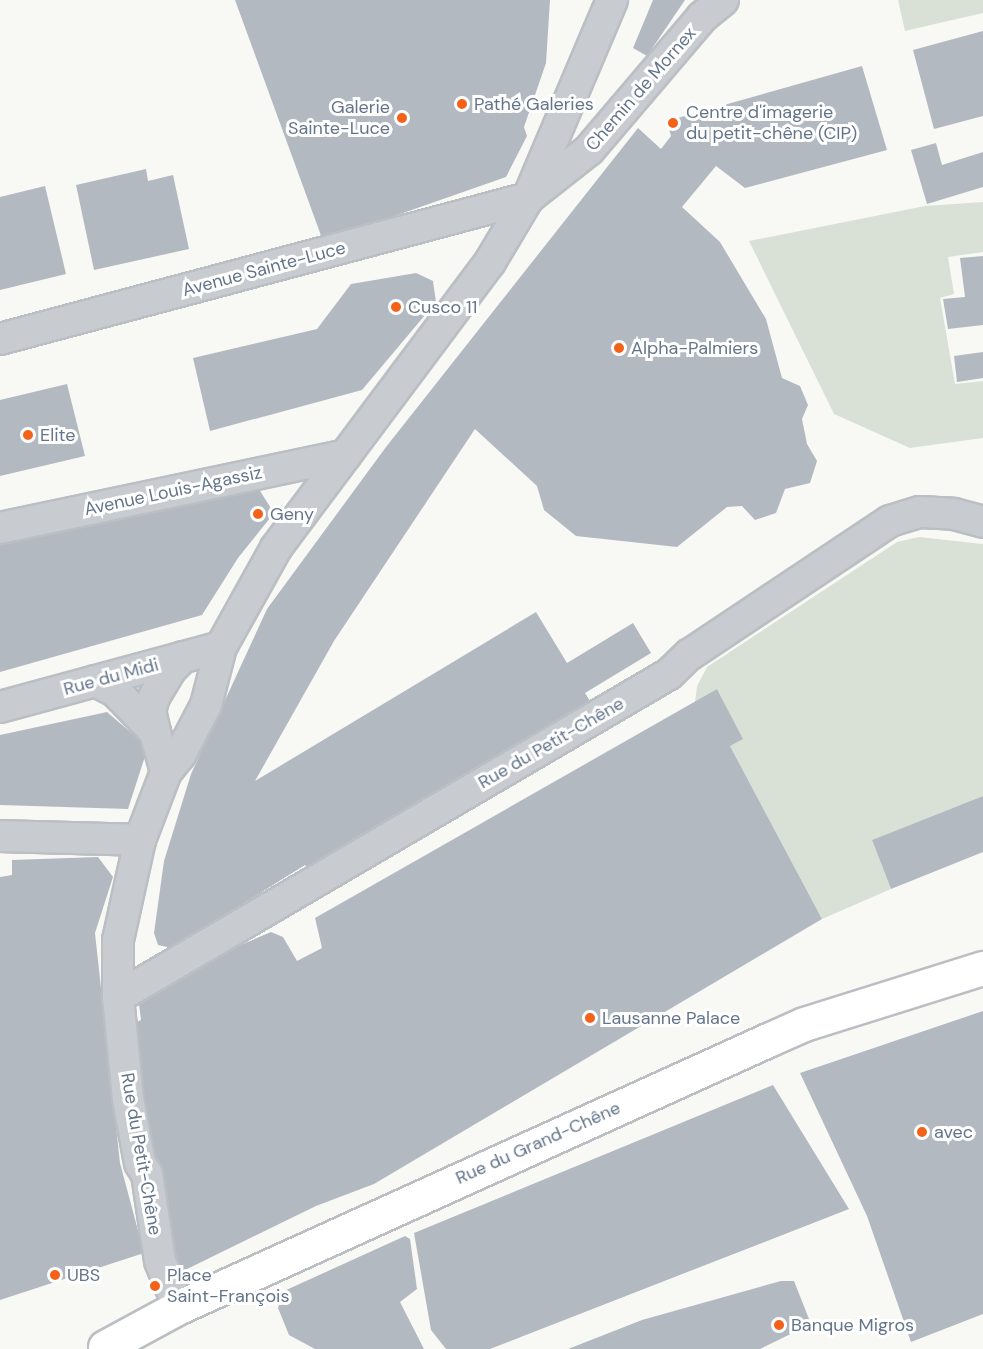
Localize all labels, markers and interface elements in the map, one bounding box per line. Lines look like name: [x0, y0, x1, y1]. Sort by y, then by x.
street label: Chemin de Mornex: [581, 23, 701, 155]
place label: Pathé Galeries: [474, 93, 594, 115]
place label: Galerie Sainte-Luce: [288, 97, 390, 140]
marker: Pathé Galeries: [455, 97, 469, 111]
place label: Centre d'imagerie du petit-chêne (CIP): [686, 102, 857, 144]
marker: Galerie Sainte-Luce: [395, 111, 409, 125]
marker: Centre d'imagerie du petit-chêne (CIP): [664, 114, 682, 132]
street label: Avenue Sainte-Luce: [180, 237, 348, 301]
place label: Cusco 11: [408, 296, 477, 318]
marker: Cusco 11: [389, 300, 403, 314]
place label: Alpha-Palmiers: [631, 337, 758, 359]
marker: Alpha-Palmiers: [612, 341, 626, 355]
place label: Elite: [40, 424, 76, 446]
marker: Elite: [21, 428, 35, 442]
street label: Avenue Louis-Agassiz: [82, 462, 264, 520]
place label: Geny: [270, 503, 314, 525]
marker: Geny: [251, 507, 265, 521]
street label: Rue du Midi: [61, 654, 161, 700]
street label: Rue du Petit-Chêne: [474, 693, 628, 793]
place label: Lausanne Palace: [602, 1007, 740, 1029]
marker: Lausanne Palace: [583, 1011, 597, 1025]
street label: Rue du Petit-Chêne: [116, 1071, 166, 1237]
street label: Rue du Grand-Chêne: [452, 1097, 624, 1189]
place label: avec: [934, 1121, 973, 1143]
marker: avec: [915, 1125, 929, 1139]
place label: UBS: [67, 1264, 100, 1286]
place label: Place Saint-François: [167, 1265, 289, 1308]
marker: UBS: [48, 1268, 62, 1282]
marker: Place Saint-François: [148, 1279, 162, 1293]
place label: Banque Migros: [791, 1314, 914, 1336]
marker: Banque Migros: [772, 1318, 786, 1332]

